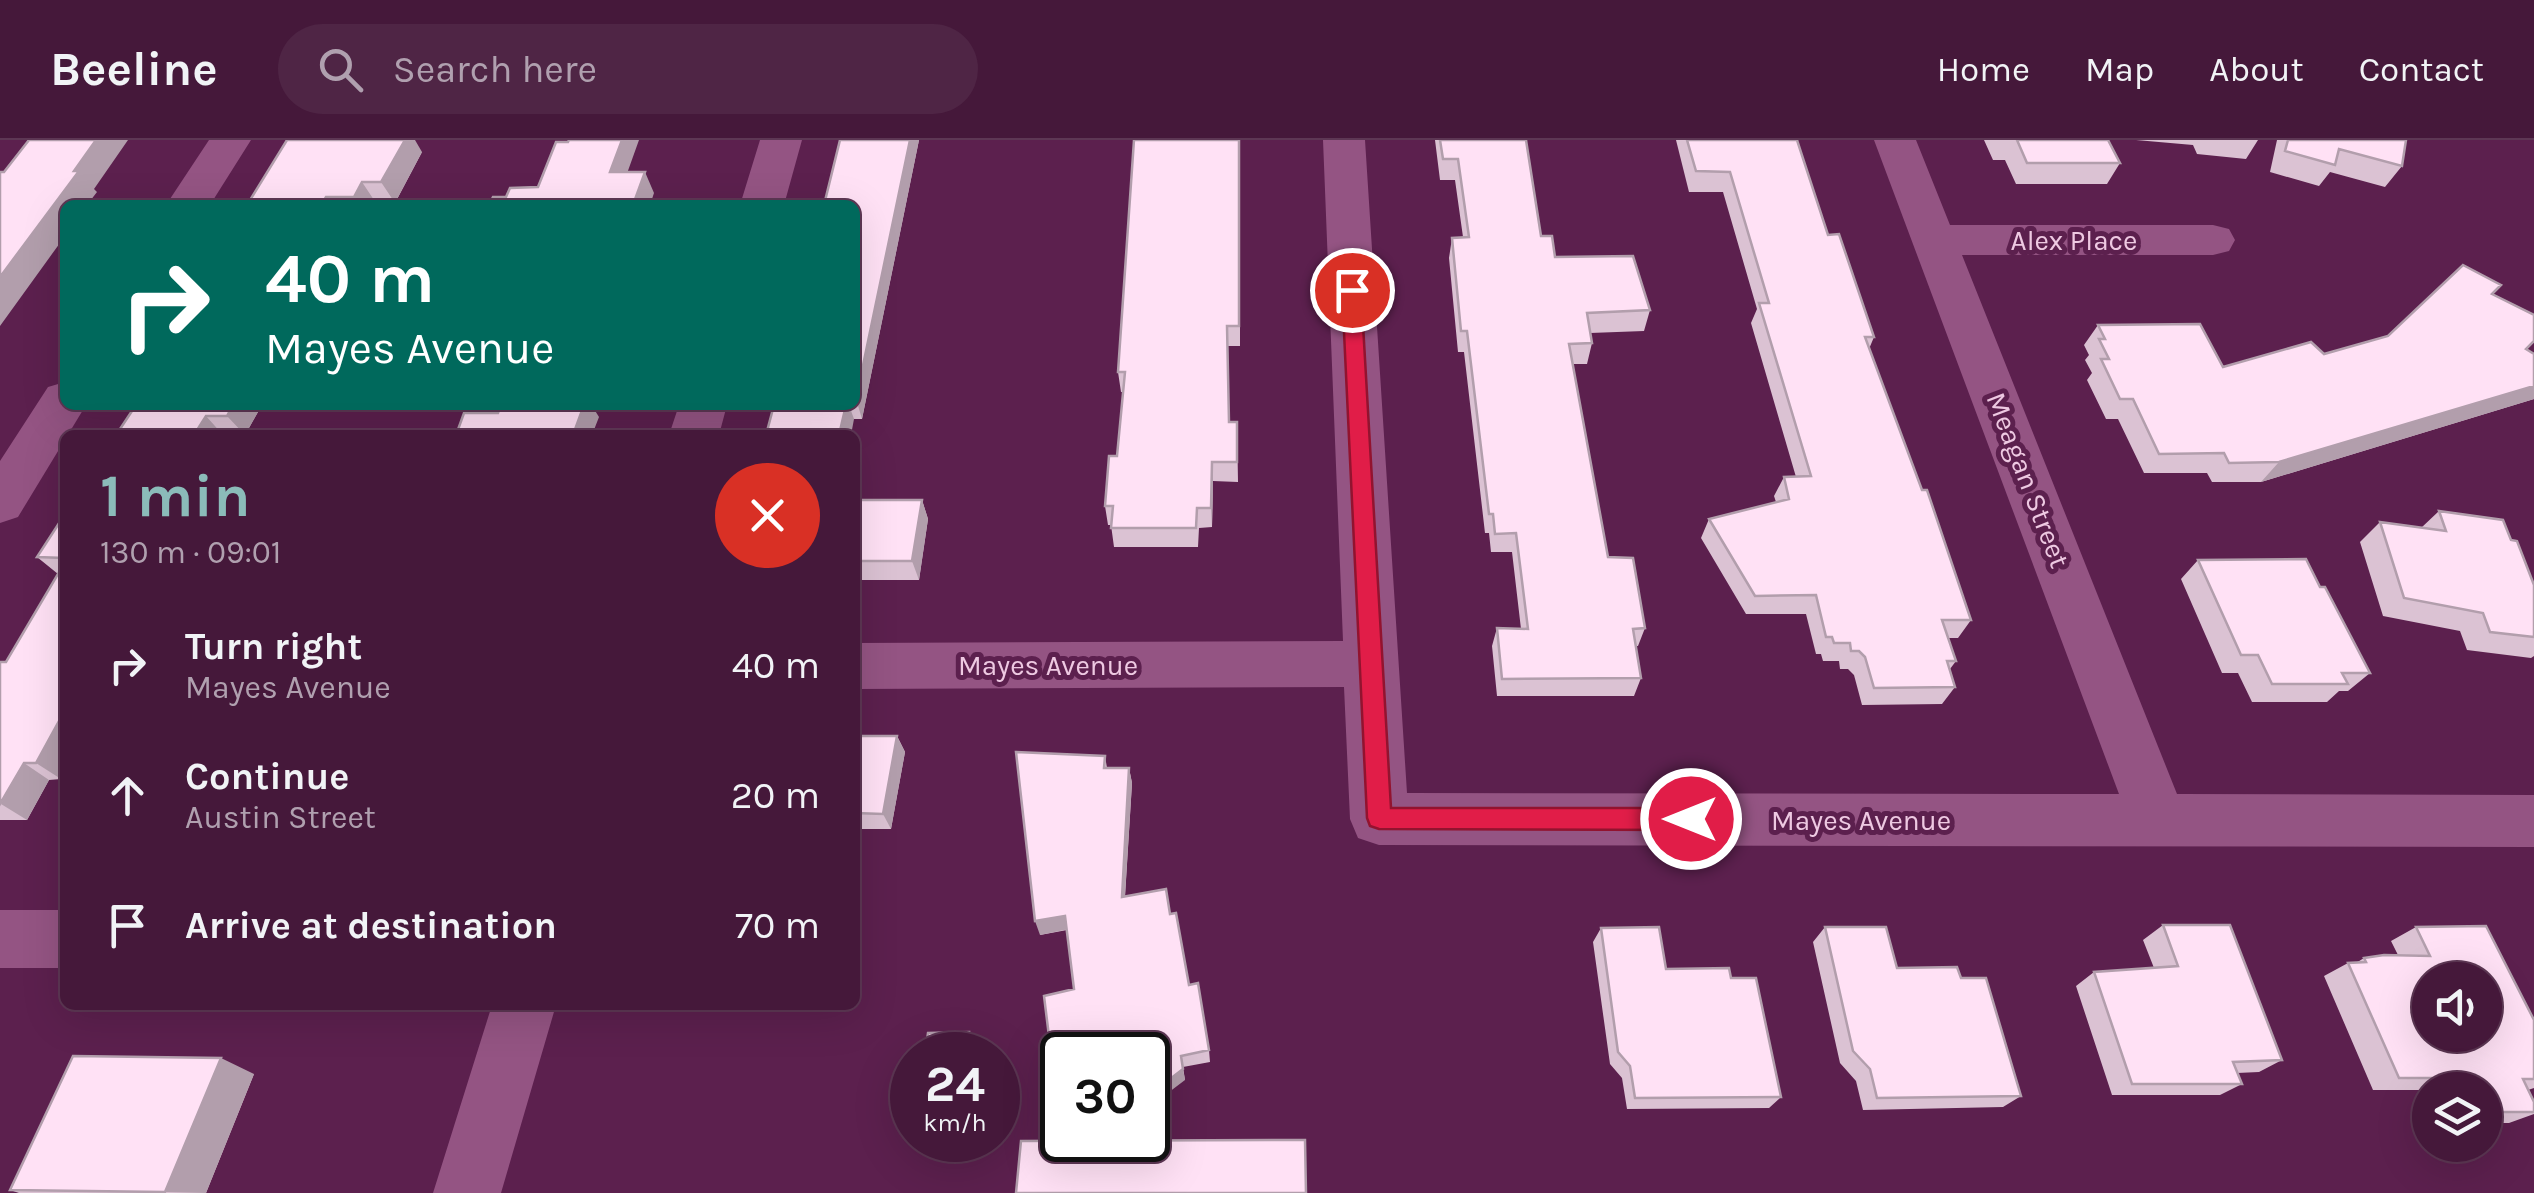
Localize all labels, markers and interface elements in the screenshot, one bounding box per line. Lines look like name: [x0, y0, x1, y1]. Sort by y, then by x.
search box: [278, 24, 978, 114]
text: Beeline: [50, 41, 218, 97]
icon: search: [313, 42, 368, 97]
text: Search here: [393, 47, 597, 92]
text: Home: [1937, 49, 2030, 90]
text: Map: [2085, 49, 2154, 90]
text: About: [2209, 49, 2304, 90]
text: Contact: [2359, 49, 2484, 90]
street label: Alex Place: [2011, 224, 2137, 257]
text: 40 m: [265, 238, 435, 320]
icon: right: [100, 240, 230, 370]
pin: [1310, 248, 1395, 333]
icon: arrive: [1325, 263, 1380, 318]
text: Mayes Avenue: [265, 322, 554, 374]
street label: Meagan Street: [1979, 388, 2077, 572]
text: 1 min: [100, 461, 251, 531]
button: close: [715, 463, 820, 568]
text: 130 m · 09:01: [100, 534, 281, 571]
text: Turn right: [185, 624, 362, 669]
icon: right: [100, 638, 155, 693]
text: 40 m: [732, 643, 820, 688]
street label: Mayes Avenue: [958, 649, 1138, 682]
text: Mayes Avenue: [185, 669, 391, 706]
text: Continue: [185, 754, 349, 799]
position arrow: [1639, 767, 1743, 871]
icon: ahead: [100, 768, 155, 823]
text: 20 m: [731, 773, 820, 818]
text: Austin Street: [185, 799, 376, 836]
street label: Mayes Avenue: [1771, 804, 1951, 837]
icon: arrive: [100, 898, 155, 953]
text: Arrive at destination: [185, 903, 557, 948]
text: 70 m: [735, 903, 820, 948]
map controls: [2412, 962, 2502, 1162]
button: sound: [2412, 962, 2502, 1052]
speed limit sign: 30: [1040, 1032, 1170, 1162]
text: 24: [925, 1055, 985, 1114]
button: layers: [2412, 1072, 2502, 1162]
text: km/h: [923, 1108, 987, 1137]

